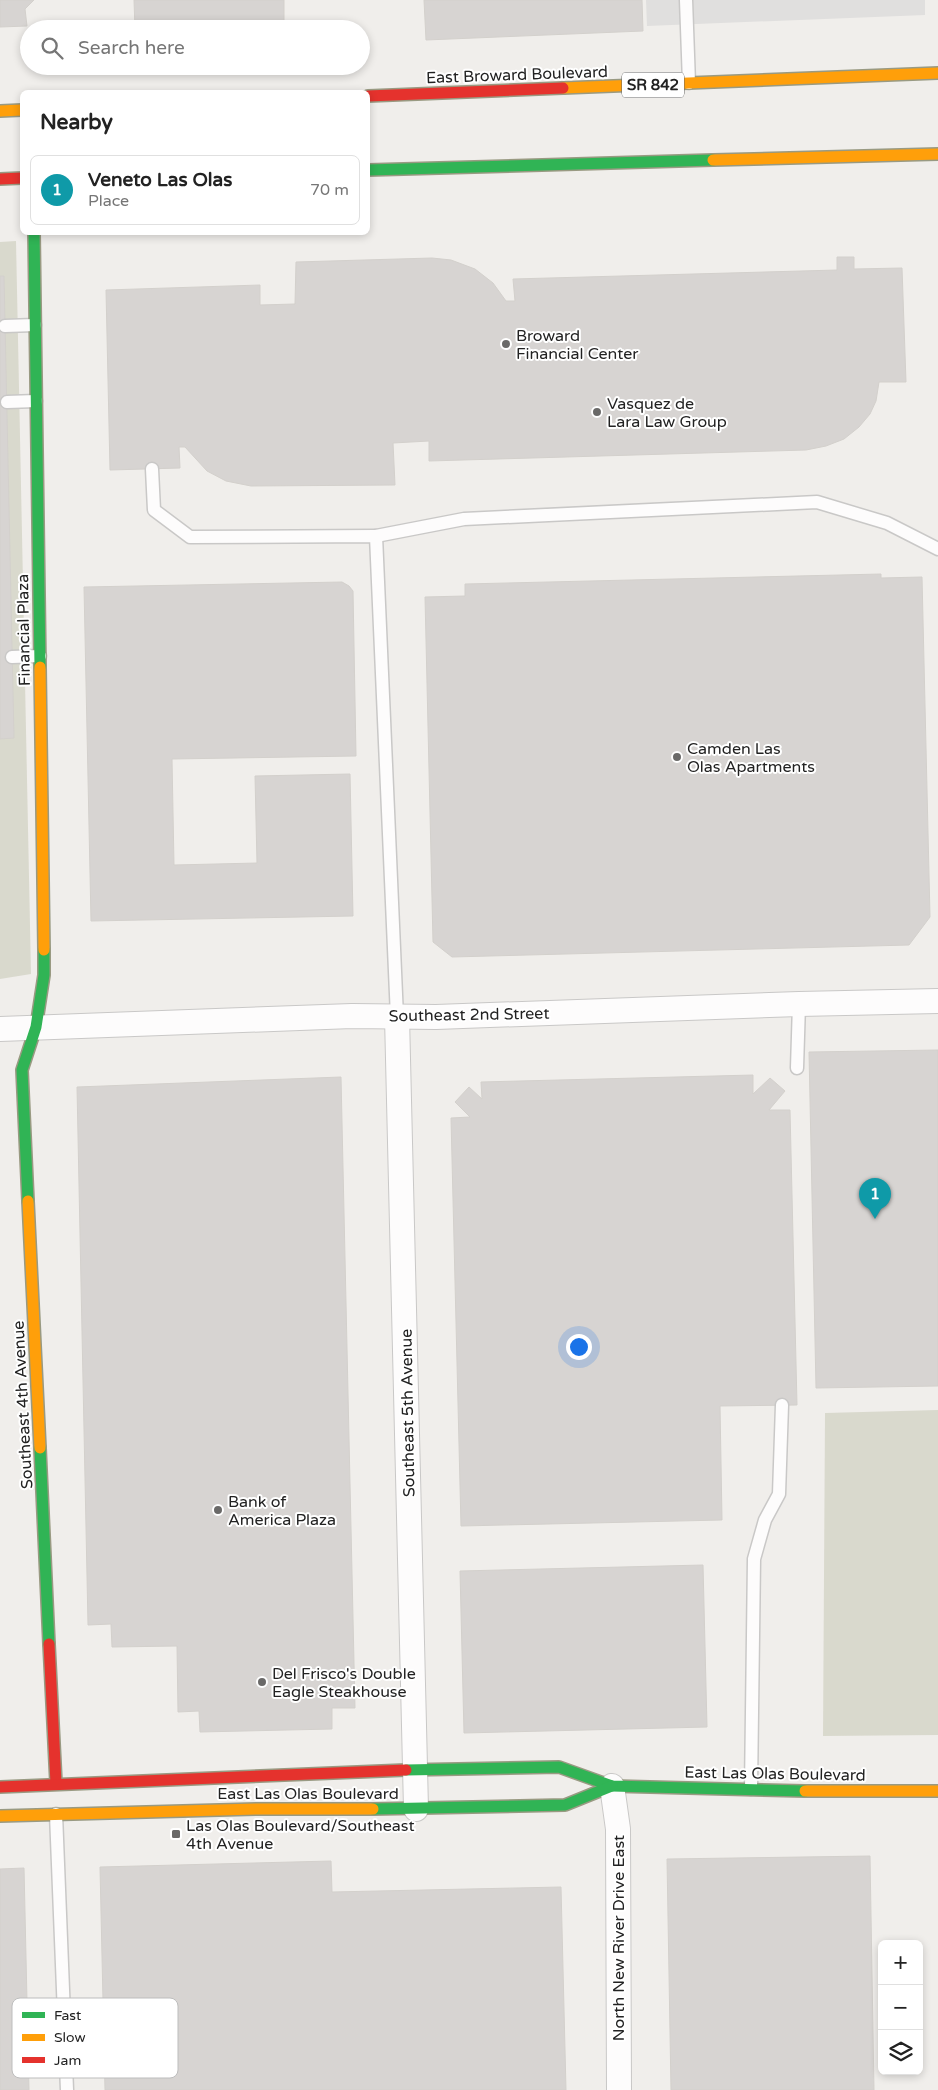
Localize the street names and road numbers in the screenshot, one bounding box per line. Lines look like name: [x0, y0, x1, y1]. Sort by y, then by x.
street label: East Broward Boulevard: [426, 62, 608, 88]
road number: SR 842: [622, 72, 684, 98]
street label: Financial Plaza: [13, 574, 35, 686]
street label: Southeast 2nd Street: [388, 1004, 550, 1026]
street label: Southeast 4th Avenue: [9, 1320, 37, 1490]
street label: Southeast 5th Avenue: [397, 1329, 419, 1497]
street label: East Las Olas Boulevard: [684, 1762, 866, 1786]
street label: East Las Olas Boulevard: [217, 1784, 399, 1804]
street label: North New River Drive East: [609, 1835, 629, 2041]

